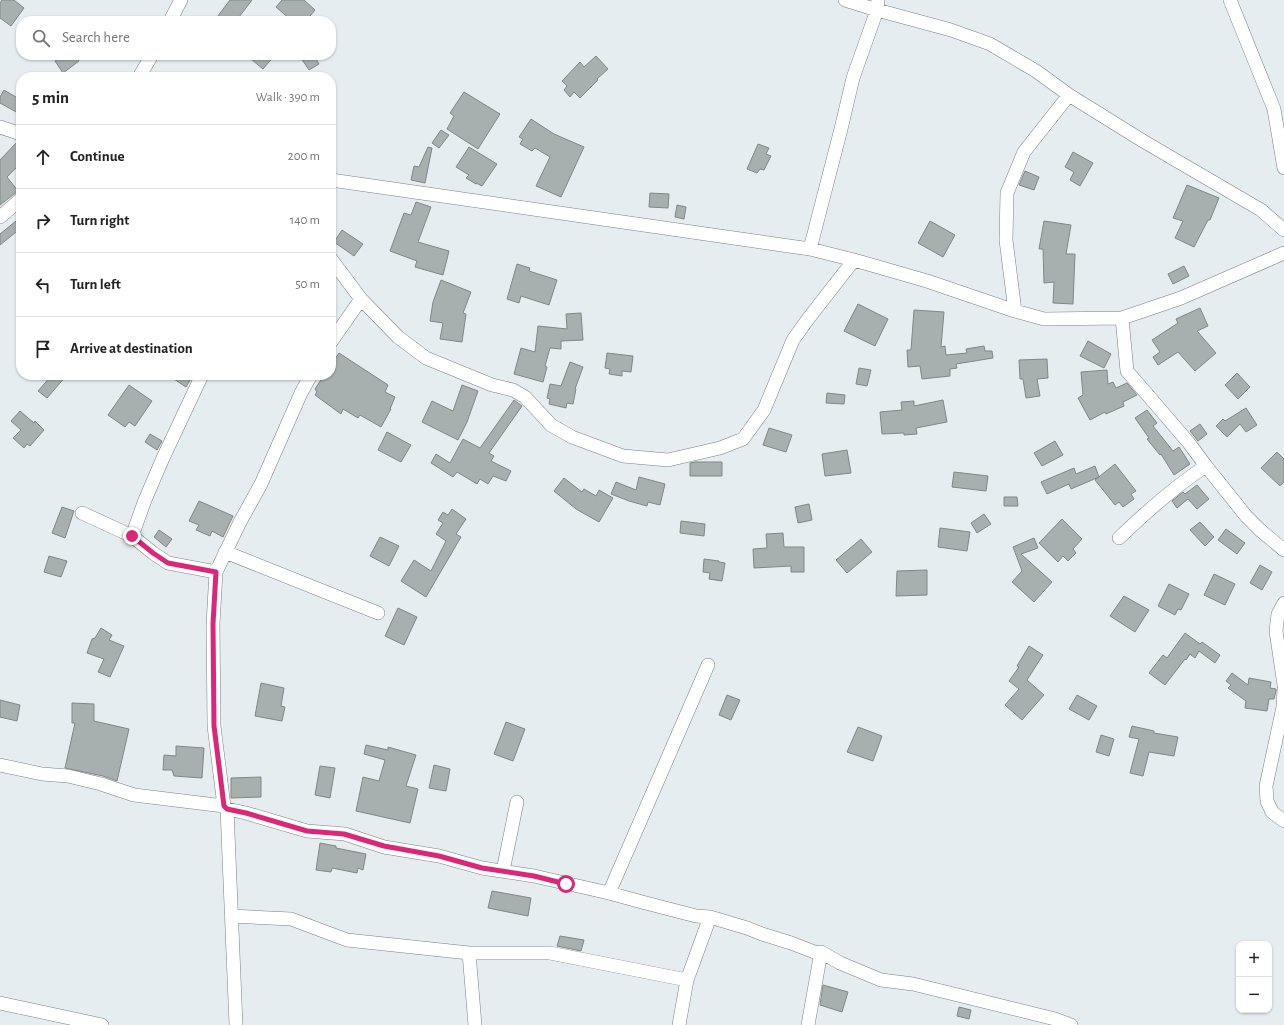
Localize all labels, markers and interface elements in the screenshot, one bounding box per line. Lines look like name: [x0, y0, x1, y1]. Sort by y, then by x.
search box: [16, 16, 336, 60]
icon: search: [30, 27, 52, 49]
text: Search here: [62, 30, 130, 45]
text: 5 min: [32, 89, 69, 106]
text: Walk · 390 m: [256, 91, 320, 104]
icon: ahead: [32, 146, 54, 168]
text: Continue: [70, 149, 125, 164]
text: 200 m: [288, 150, 320, 163]
icon: right: [32, 210, 54, 232]
text: Turn right: [70, 213, 129, 228]
text: 140 m: [290, 214, 320, 227]
icon: left: [32, 274, 54, 296]
text: Turn left: [70, 277, 121, 292]
text: 50 m: [295, 278, 320, 291]
icon: arrive: [32, 338, 54, 360]
text: Arrive at destination: [70, 341, 193, 356]
route end: [123, 527, 141, 545]
route start: [557, 875, 575, 893]
map controls: [1236, 941, 1272, 1013]
button: +: [1236, 941, 1272, 977]
button: −: [1236, 977, 1272, 1013]

